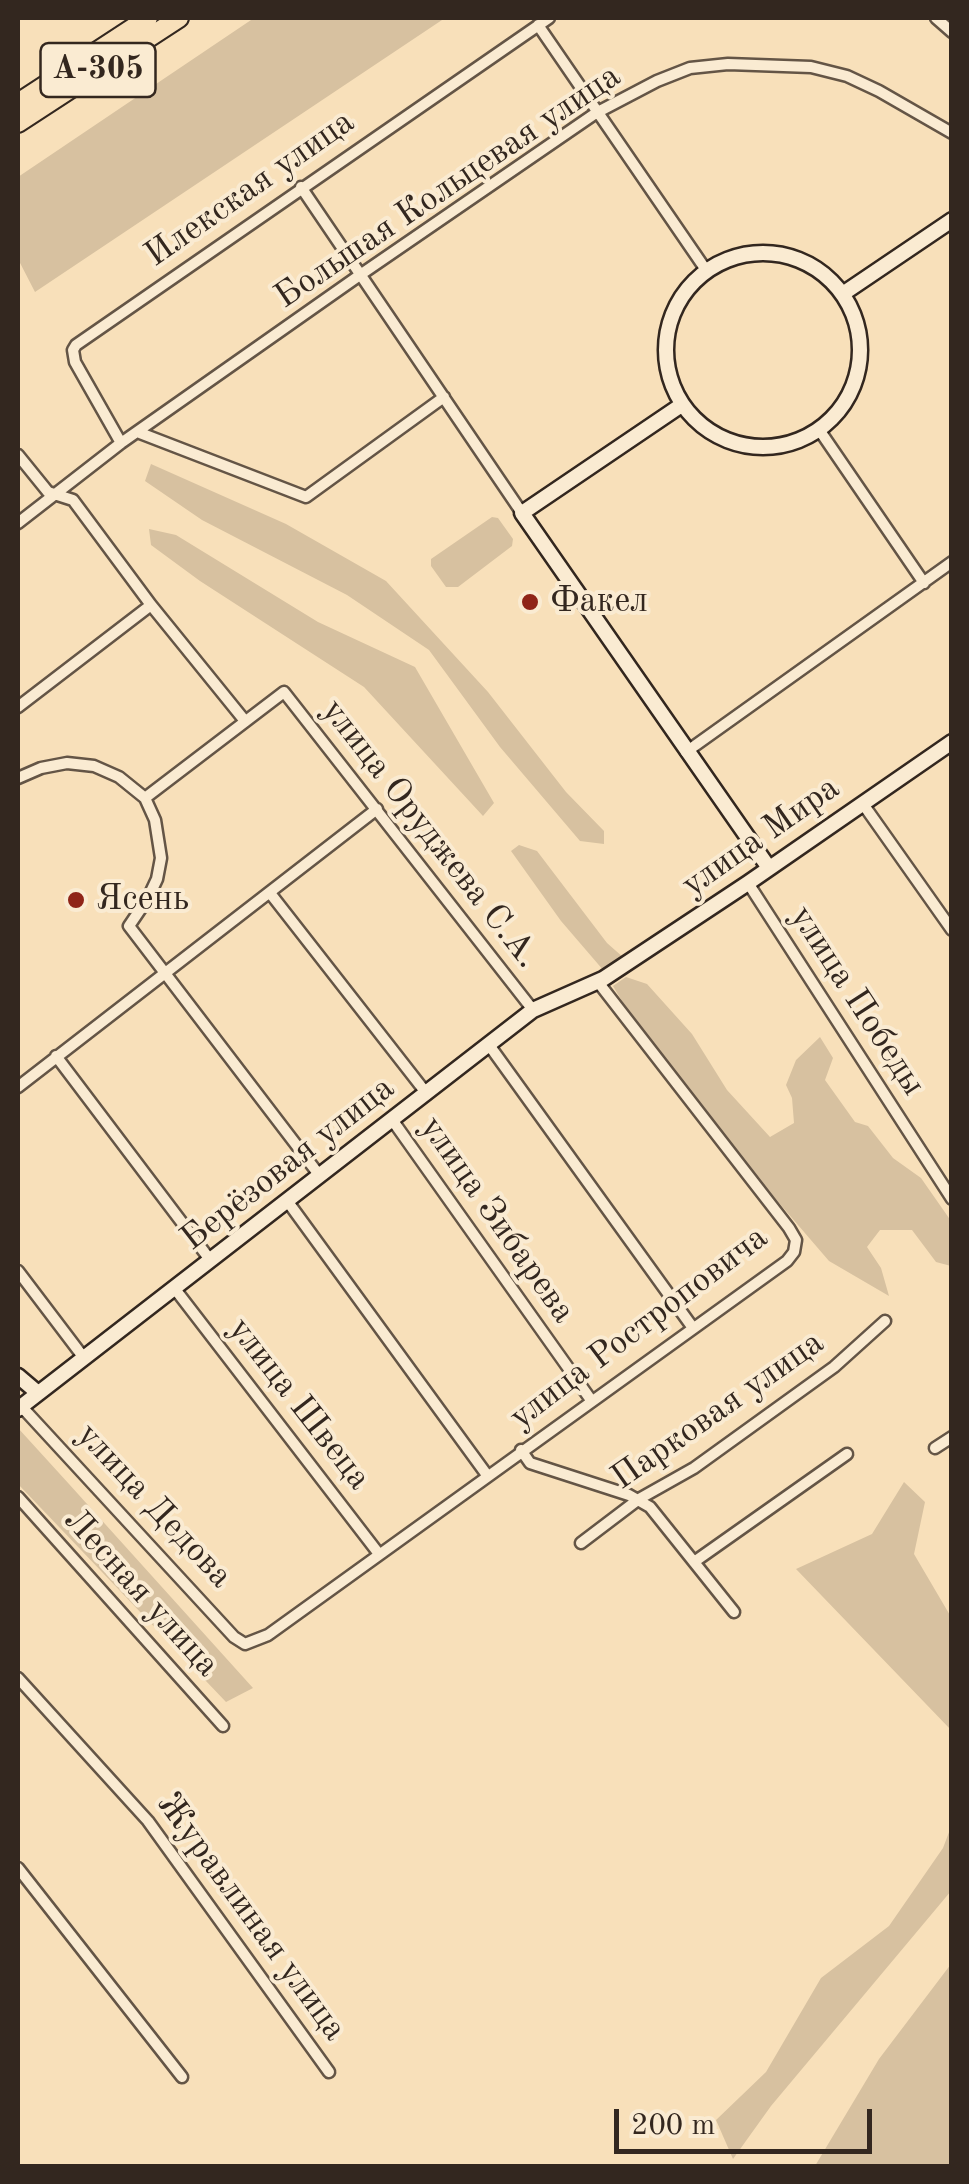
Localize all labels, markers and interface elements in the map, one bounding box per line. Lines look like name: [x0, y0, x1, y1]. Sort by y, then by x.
road number: А-305: [41, 43, 156, 97]
street label: Большая Кольцевая улица: [267, 55, 629, 319]
street label: Илекская улица: [137, 101, 363, 277]
place label: Факел: [550, 581, 648, 623]
marker: Факел: [519, 591, 541, 613]
street label: улица Оруджева С.А.: [312, 691, 548, 977]
street label: улица Мира: [674, 767, 848, 907]
place label: Ясень: [96, 879, 189, 921]
marker: Ясень: [65, 889, 87, 911]
street label: улица Победы: [780, 898, 934, 1104]
street label: Берёзовая улица: [173, 1068, 403, 1260]
street label: улица Зибарева: [410, 1108, 584, 1332]
street label: улица Ростроповича: [501, 1217, 777, 1439]
street label: улица Швеца: [219, 1309, 379, 1499]
street label: Парковая улица: [604, 1322, 832, 1500]
street label: улица Дедова: [67, 1415, 241, 1597]
street label: Лесная улица: [54, 1500, 228, 1686]
street label: Журавлиная улица: [147, 1785, 355, 2049]
scale bar: [619, 2089, 876, 2151]
text: 200 m: [631, 2111, 715, 2141]

